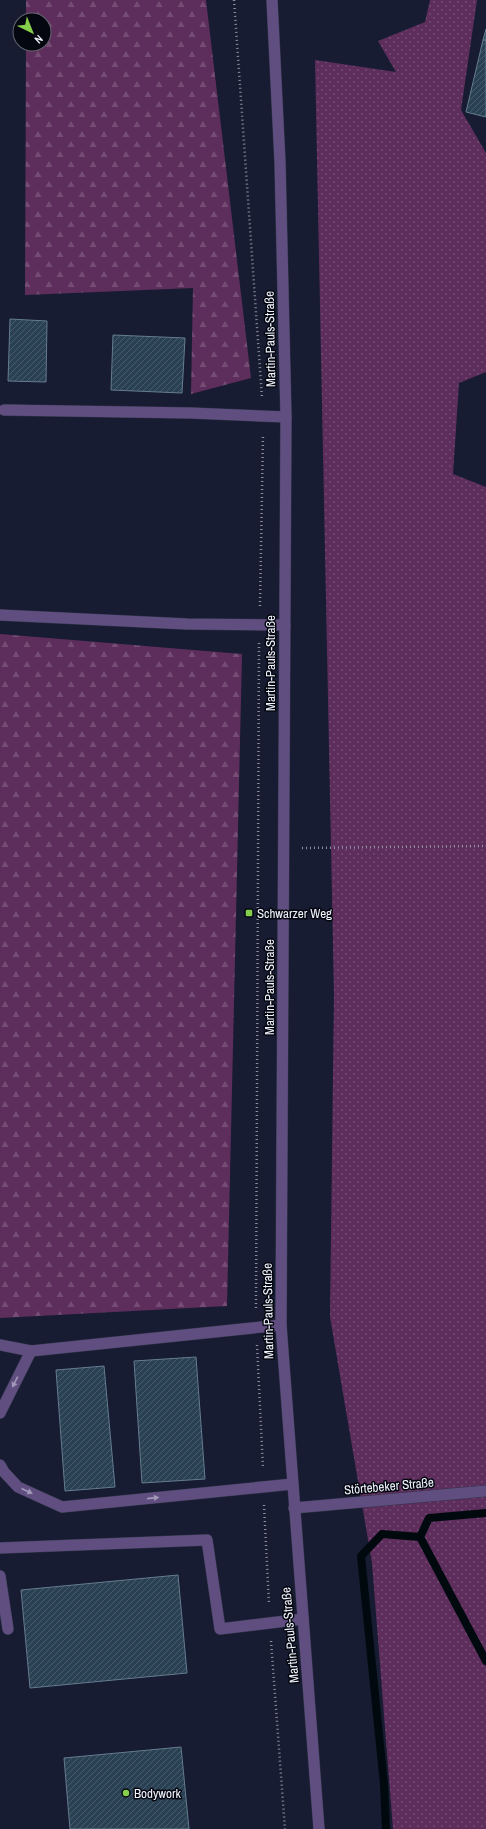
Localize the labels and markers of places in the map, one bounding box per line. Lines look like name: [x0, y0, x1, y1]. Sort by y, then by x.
place label: Schwarzer Weg: [257, 905, 332, 922]
marker: Schwarzer Weg: [244, 908, 254, 918]
place label: Bodywork: [134, 1785, 181, 1802]
marker: Bodywork: [121, 1788, 131, 1798]

